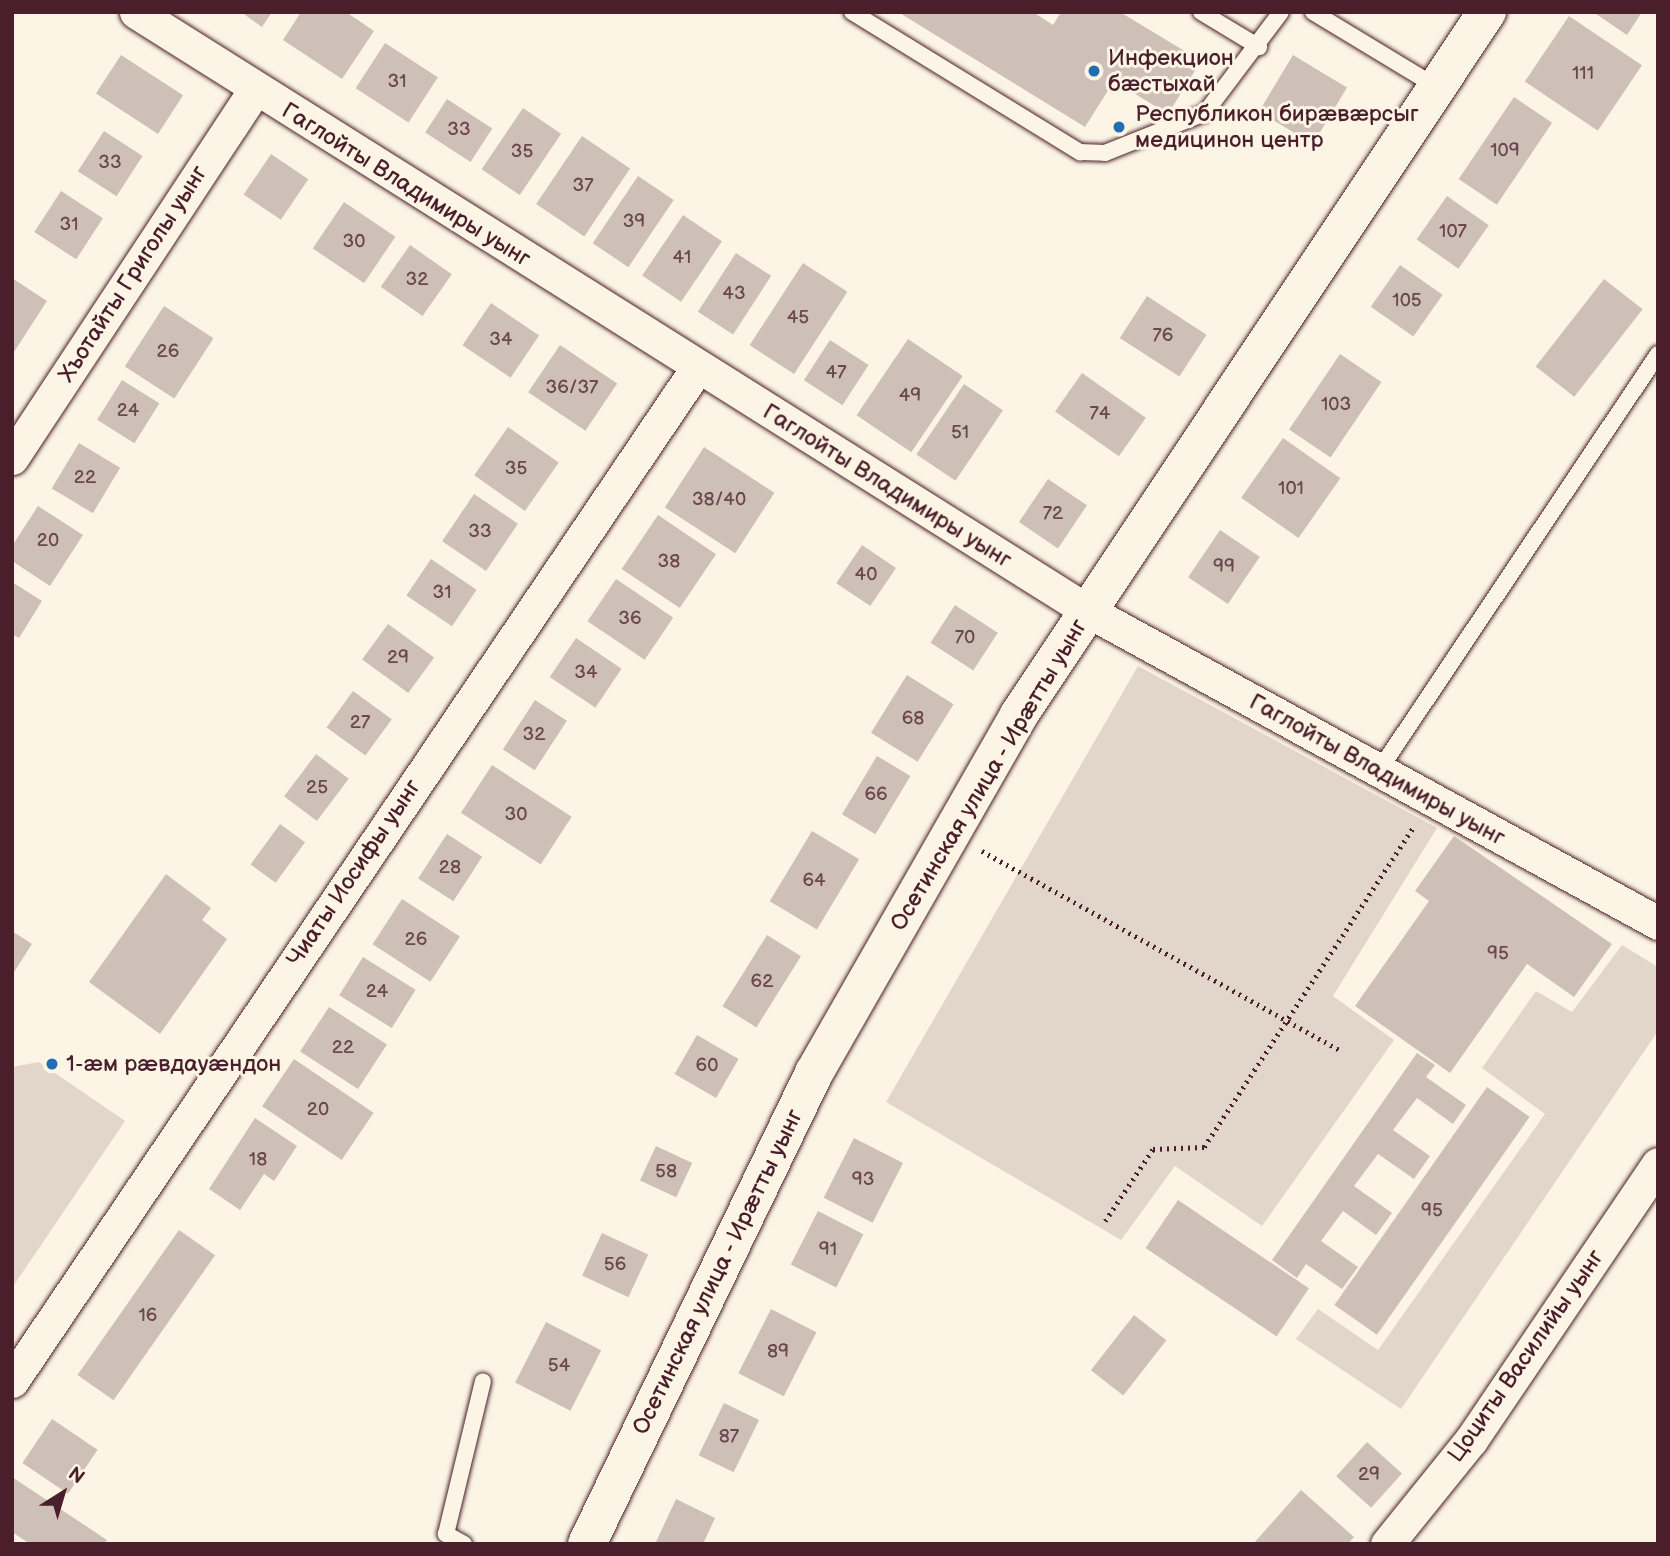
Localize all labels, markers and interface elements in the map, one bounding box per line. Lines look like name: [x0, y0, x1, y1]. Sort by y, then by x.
place label: Инфекцион бæстыхай: [1108, 44, 1234, 98]
marker: Инфекцион бæстыхай: [1086, 63, 1102, 79]
house number: 111: [1572, 63, 1594, 85]
house number: 31: [387, 71, 407, 93]
street label: Гаглойты Владимиры уынг: [277, 97, 535, 273]
place label: Республикон бирæвæрсыг медицинон центр: [1135, 100, 1419, 154]
marker: Республикон бирæвæрсыг медицинон центр: [1109, 117, 1129, 137]
house number: 33: [447, 119, 471, 141]
house number: 109: [1490, 140, 1520, 162]
house number: 35: [511, 141, 533, 163]
house number: 33: [98, 152, 122, 174]
street label: Хъотайты Григолы уынг: [53, 161, 213, 387]
house number: 37: [572, 175, 594, 197]
house number: 39: [623, 211, 645, 233]
house number: 31: [59, 214, 79, 236]
house number: 107: [1439, 221, 1467, 243]
house number: 30: [343, 231, 365, 253]
house number: 41: [673, 247, 691, 269]
house number: 32: [406, 269, 428, 291]
house number: 43: [722, 283, 746, 305]
house number: 105: [1392, 290, 1422, 312]
house number: 45: [787, 307, 809, 329]
house number: 76: [1153, 325, 1173, 347]
house number: 34: [489, 329, 513, 351]
house number: 26: [157, 341, 179, 363]
house number: 47: [826, 362, 846, 384]
house number: 36/37: [546, 377, 598, 399]
house number: 49: [899, 385, 921, 407]
house number: 103: [1321, 394, 1351, 416]
street label: Гаглойты Владимиры уынг: [758, 398, 1016, 574]
house number: 24: [117, 400, 139, 422]
house number: 74: [1090, 403, 1110, 425]
house number: 51: [951, 422, 969, 444]
house number: 35: [505, 458, 527, 480]
house number: 22: [74, 467, 96, 489]
house number: 101: [1278, 478, 1304, 500]
house number: 38/40: [692, 489, 746, 511]
house number: 72: [1043, 503, 1063, 525]
house number: 33: [468, 521, 492, 543]
house number: 20: [37, 530, 59, 552]
house number: 38: [658, 551, 680, 573]
house number: 99: [1213, 556, 1235, 578]
house number: 40: [855, 564, 877, 586]
house number: 31: [432, 582, 452, 604]
house number: 36: [618, 608, 642, 630]
street label: Осетинская улица - Ирæтты уынг: [884, 613, 1094, 937]
house number: 70: [955, 627, 975, 649]
house number: 29: [387, 647, 409, 669]
house number: 34: [574, 662, 598, 684]
street label: Гаглойты Владимиры уынг: [1244, 688, 1510, 852]
house number: 68: [902, 708, 924, 730]
house number: 27: [350, 712, 370, 734]
house number: 32: [523, 724, 545, 746]
street label: Чиаты Иосифы уынг: [281, 774, 427, 972]
house number: 25: [306, 777, 328, 799]
house number: 66: [864, 784, 888, 806]
house number: 30: [505, 804, 527, 826]
house number: 28: [439, 857, 461, 879]
house number: 64: [802, 870, 826, 892]
house number: 26: [405, 929, 427, 951]
house number: 95: [1487, 943, 1509, 965]
house number: 62: [751, 971, 773, 993]
house number: 24: [366, 981, 388, 1003]
house number: 22: [332, 1037, 354, 1059]
place label: 1-æм рӕвдауӕндон: [66, 1050, 281, 1078]
house number: 60: [696, 1055, 718, 1077]
marker: 1-æм рӕвдауӕндон: [44, 1056, 60, 1072]
house number: 20: [307, 1099, 329, 1121]
street label: Осетинская улица - Ирæтты уынг: [627, 1104, 809, 1440]
house number: 18: [249, 1149, 267, 1171]
house number: 58: [655, 1161, 677, 1183]
house number: 93: [852, 1169, 874, 1191]
house number: 95: [1421, 1200, 1443, 1222]
house number: 91: [819, 1239, 837, 1261]
street label: Цоциты Василийы уынг: [1442, 1245, 1610, 1467]
house number: 56: [604, 1254, 626, 1276]
house number: 16: [139, 1305, 157, 1327]
house number: 89: [767, 1341, 789, 1363]
house number: 54: [548, 1355, 570, 1377]
house number: 87: [719, 1426, 739, 1448]
north arrow: [28, 1458, 98, 1528]
text: N: [63, 1462, 89, 1489]
house number: 29: [1358, 1464, 1380, 1486]

